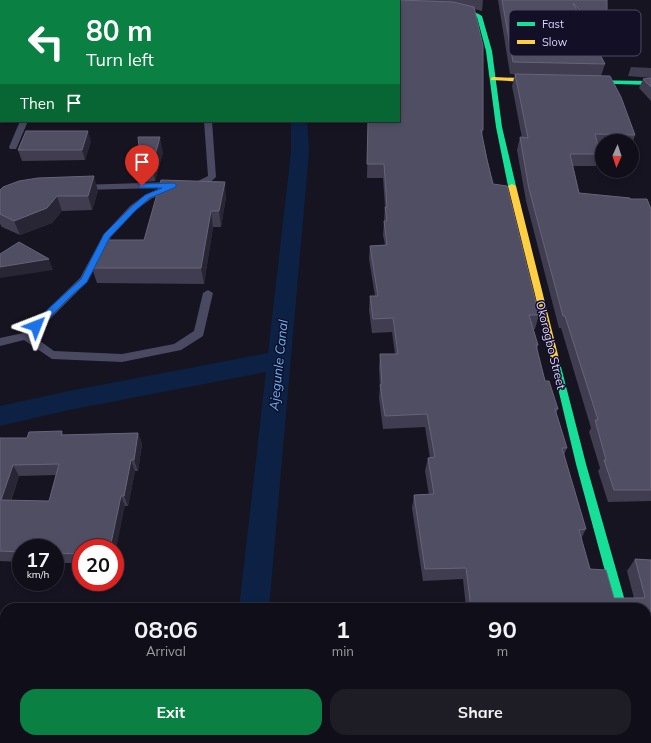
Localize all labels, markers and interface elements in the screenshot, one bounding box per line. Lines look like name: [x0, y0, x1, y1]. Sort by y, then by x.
legend: [509, 10, 641, 56]
text: 80 m: [86, 13, 152, 48]
icon: left: [20, 16, 72, 68]
text: Fast: [542, 17, 564, 31]
text: Slow: [542, 35, 568, 49]
text: Turn left: [86, 48, 154, 71]
icon: arrive: [63, 92, 85, 114]
text: Then: [20, 94, 55, 113]
north arrow: [595, 134, 639, 178]
map controls: [595, 134, 639, 178]
pin: [125, 145, 159, 186]
icon: arrive: [131, 151, 153, 173]
street label: Okorogbo Street: [533, 299, 569, 391]
position arrow: [15, 305, 57, 347]
water label: Ajegunle Canal: [265, 318, 291, 412]
speed limit sign: 20: [72, 539, 124, 591]
text: 17: [26, 547, 50, 572]
text: km/h: [27, 568, 49, 581]
text: 08:06: [134, 614, 198, 644]
text: 1: [336, 614, 350, 644]
text: 90: [488, 614, 517, 644]
text: Arrival: [146, 643, 186, 659]
text: min: [332, 643, 354, 659]
text: m: [497, 643, 508, 659]
button: Exit: [20, 689, 322, 735]
button: Share: [330, 689, 631, 735]

